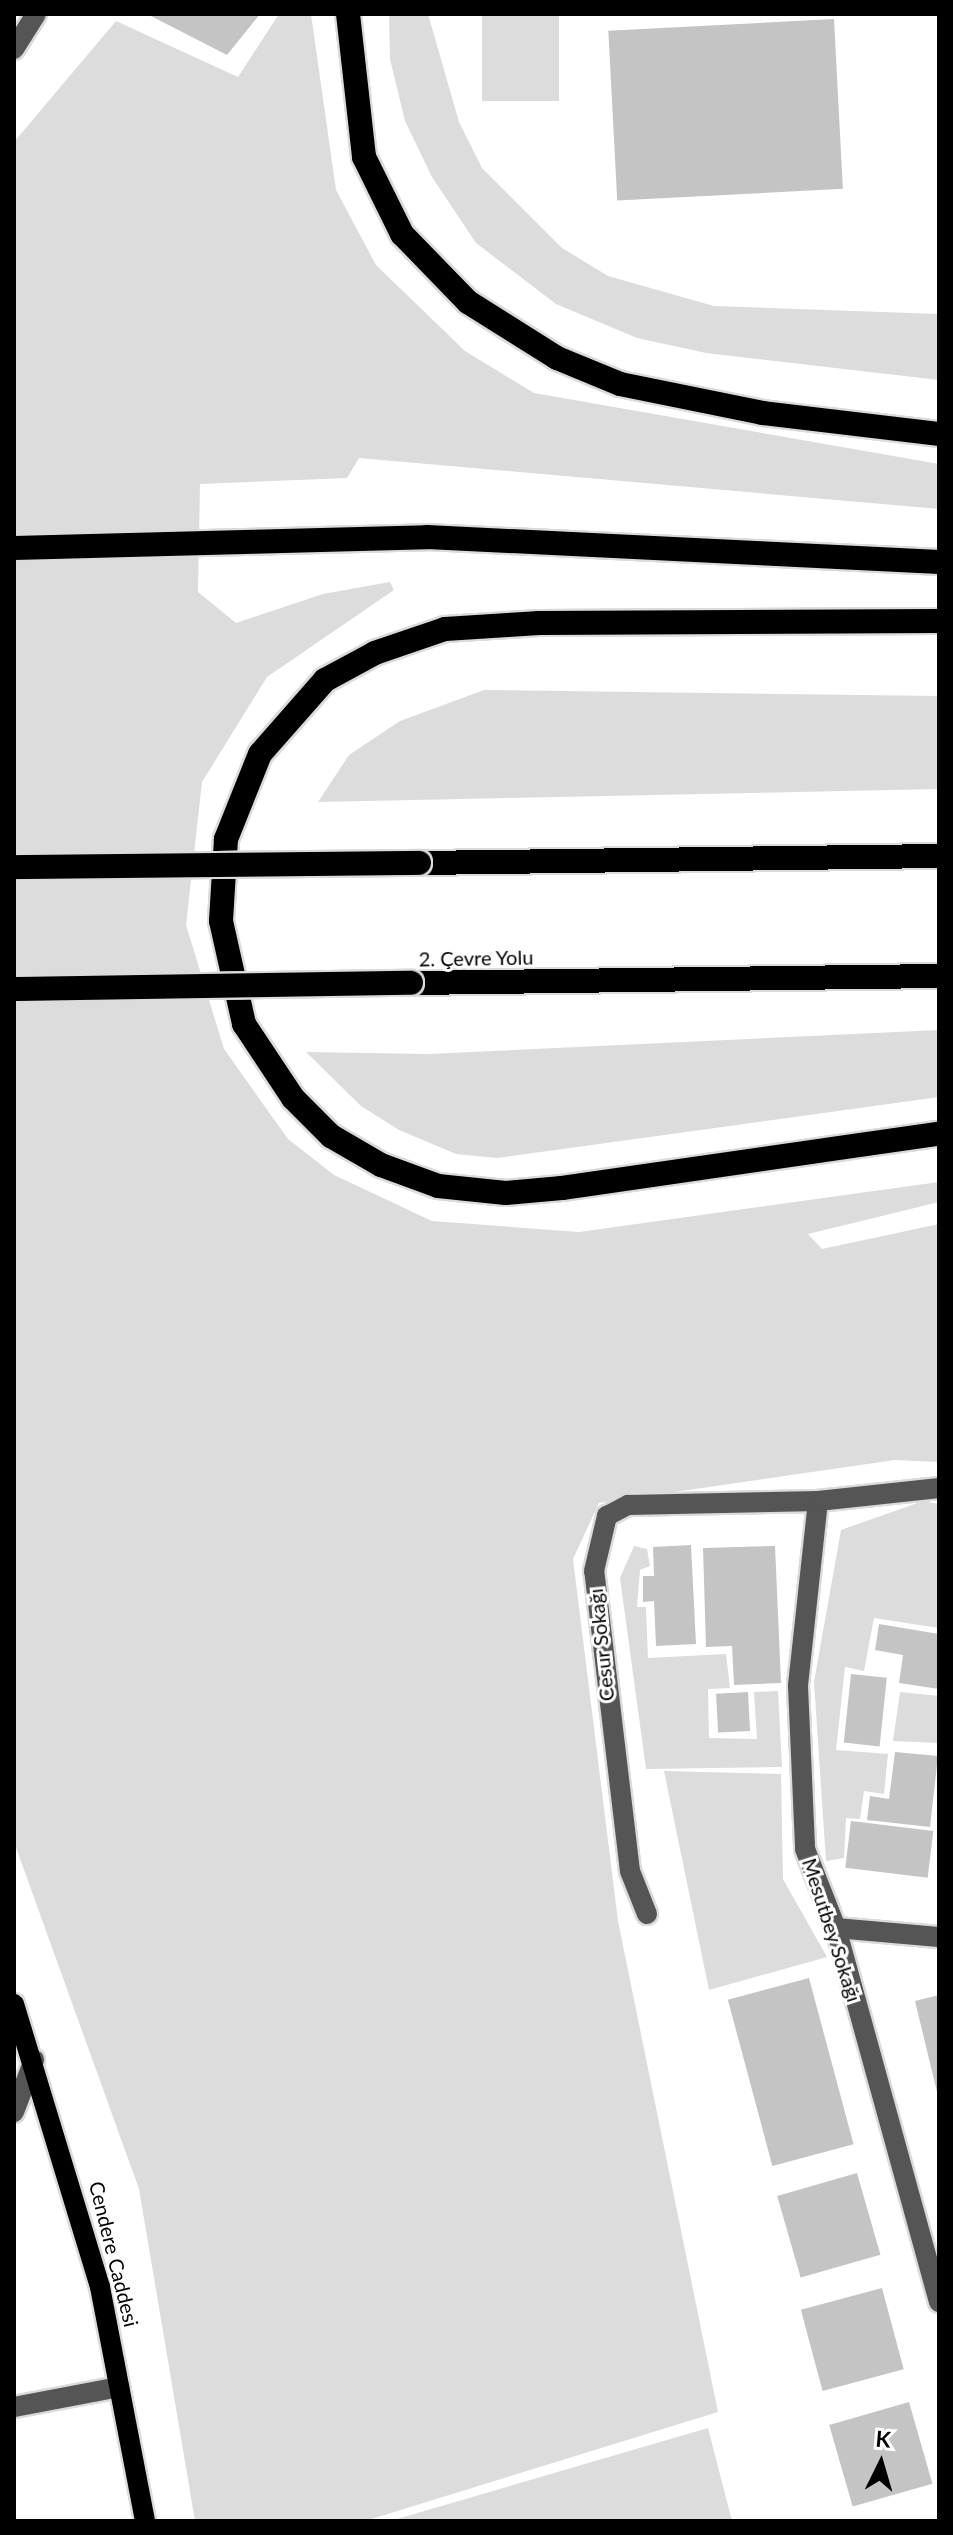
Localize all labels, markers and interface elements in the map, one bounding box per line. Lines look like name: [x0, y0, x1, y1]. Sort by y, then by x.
street label: 2. Çevre Yolu: [418, 945, 534, 971]
street label: Cesur Sokağı: [583, 1587, 619, 1703]
street label: Mesutbey Sokağı: [797, 1855, 867, 2005]
street label: Cendere Caddesi: [84, 2179, 144, 2329]
north arrow: [841, 2423, 921, 2503]
text: K: [874, 2424, 892, 2453]

